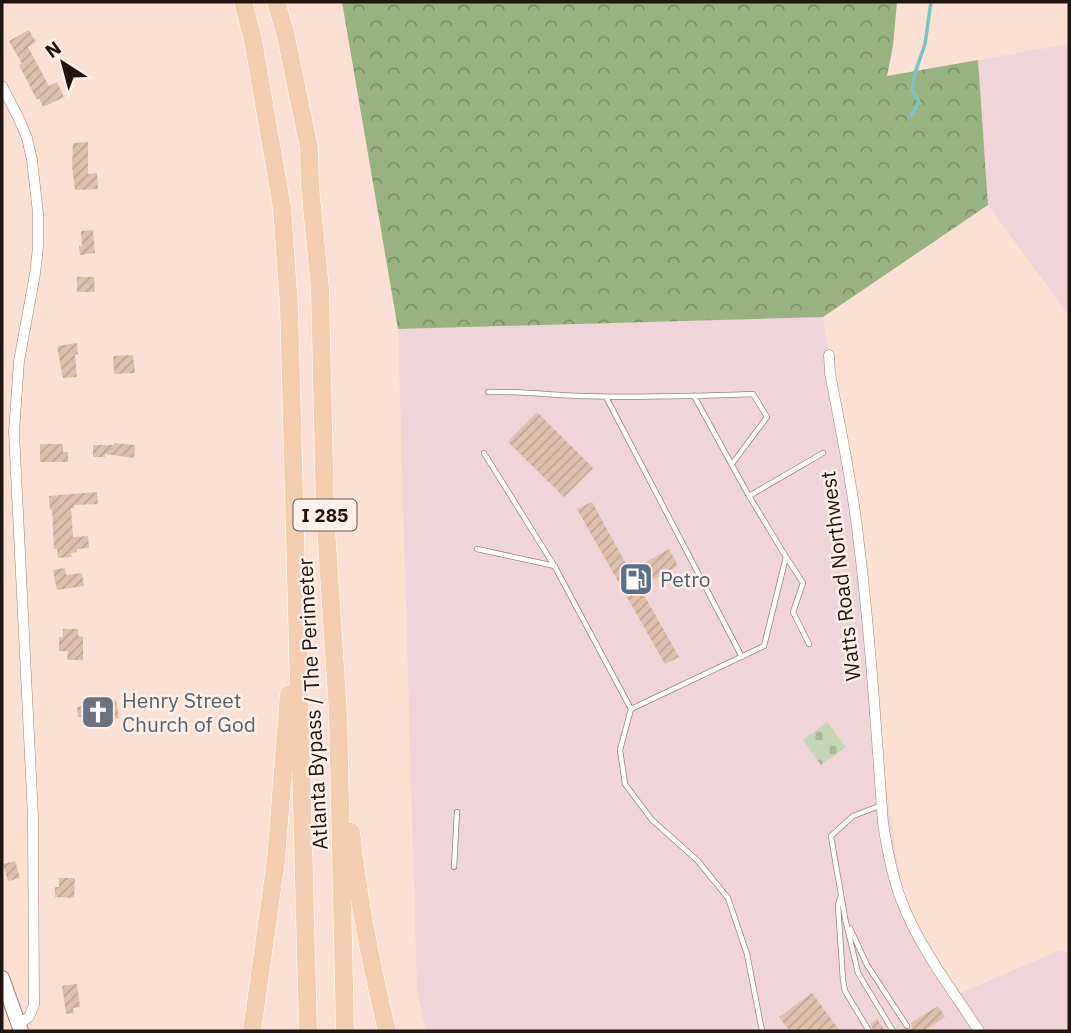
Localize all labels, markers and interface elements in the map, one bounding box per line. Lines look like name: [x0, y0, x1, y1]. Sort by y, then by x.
north arrow: [28, 28, 98, 98]
text: N: [40, 35, 66, 63]
street label: Watts Road Northwest: [813, 469, 867, 683]
road number: I 285: [294, 500, 356, 530]
street label: Atlanta Bypass / The Perimeter: [290, 557, 334, 851]
fuel station icon: Petro: [617, 560, 655, 598]
place label: Petro: [660, 565, 711, 593]
place label: Henry Street Church of God: [122, 686, 256, 738]
church icon: Henry Street Church of God: [79, 693, 117, 731]

